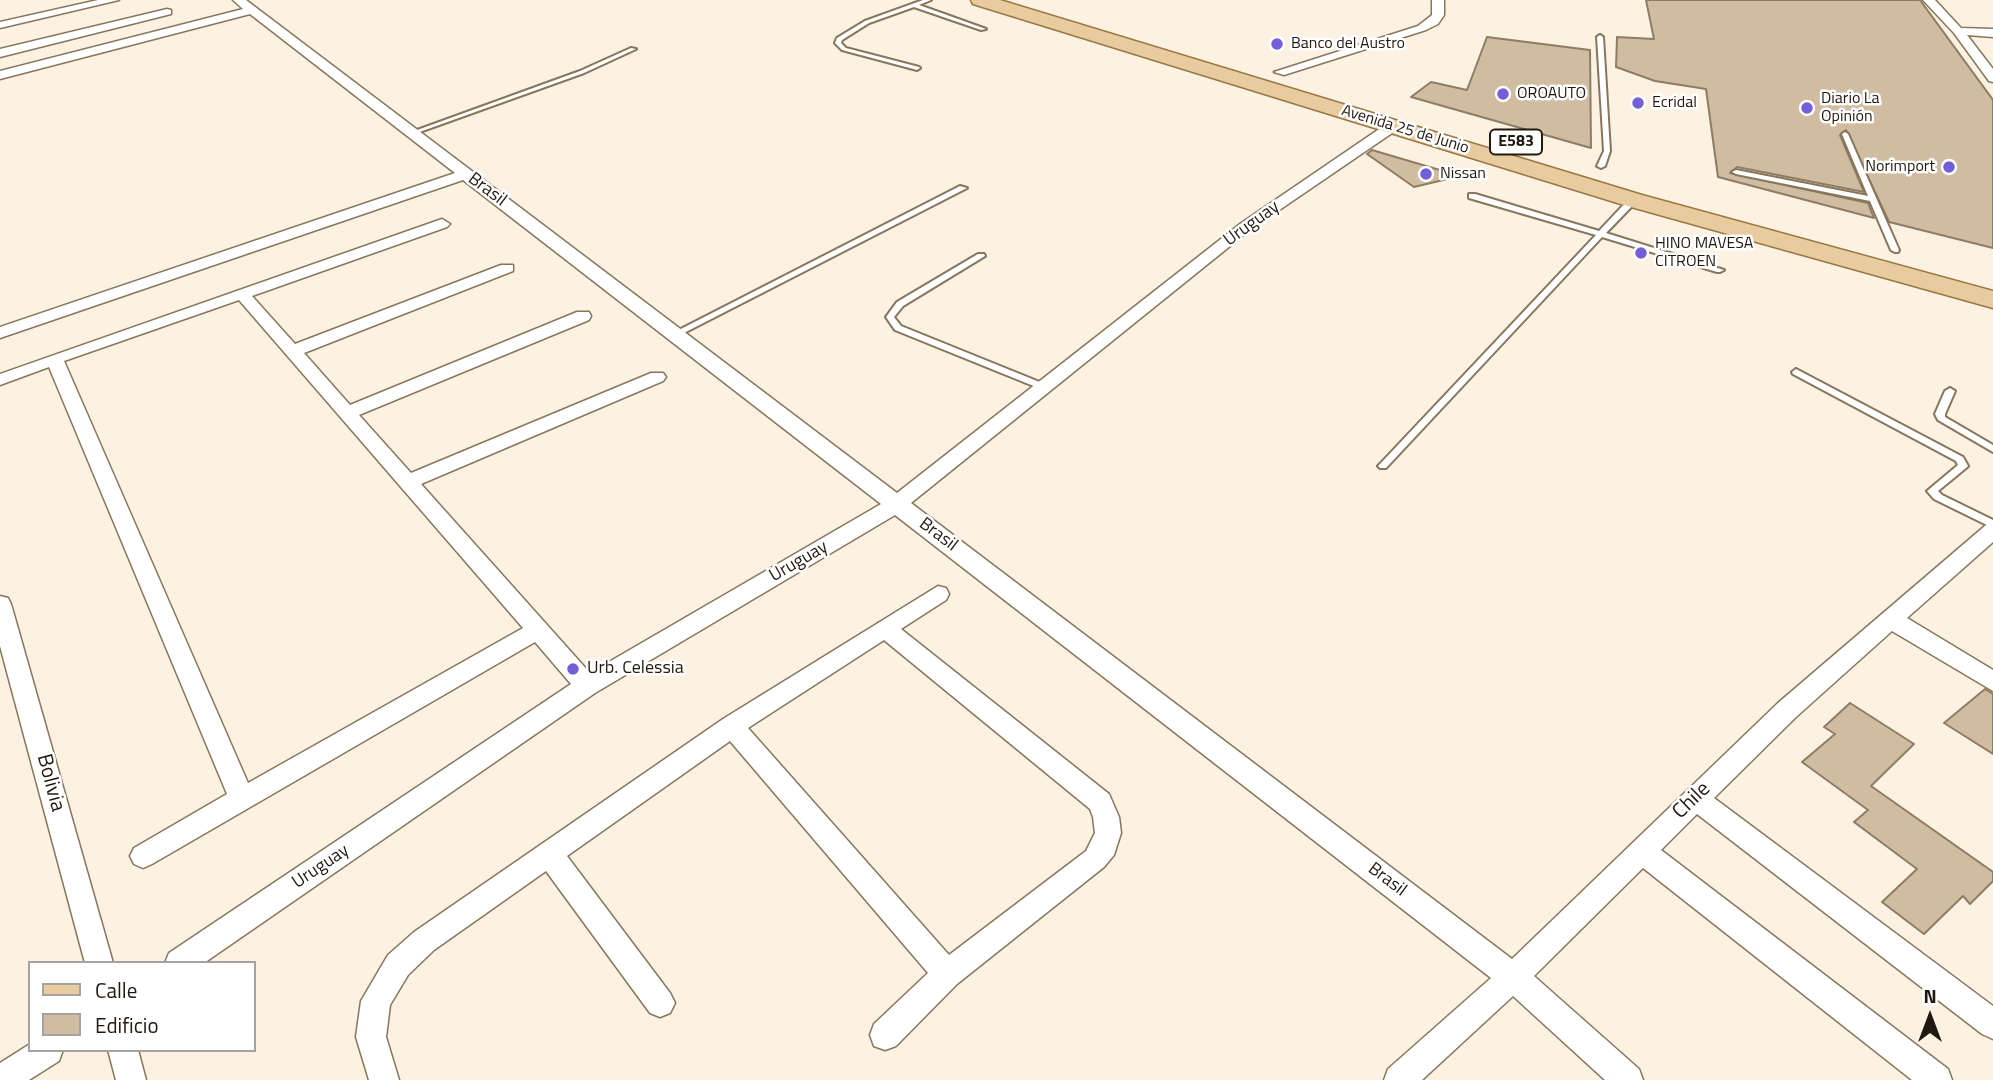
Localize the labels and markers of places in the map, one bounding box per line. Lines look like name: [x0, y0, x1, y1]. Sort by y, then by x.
place label: Banco del Austro: [1291, 34, 1405, 54]
marker: Banco del Austro: [1269, 36, 1285, 52]
place label: OROAUTO: [1517, 84, 1586, 104]
marker: OROAUTO: [1495, 86, 1511, 102]
place label: Diario La Opinión: [1821, 89, 1880, 127]
place label: Ecridal: [1652, 93, 1697, 113]
marker: Ecridal: [1630, 95, 1646, 111]
marker: Diario La Opinión: [1799, 100, 1815, 116]
place label: Norimport: [1865, 157, 1935, 177]
marker: Norimport: [1941, 159, 1957, 175]
place label: Nissan: [1440, 164, 1486, 184]
marker: Nissan: [1418, 166, 1434, 182]
place label: HINO MAVESA CITROEN: [1655, 234, 1753, 272]
marker: HINO MAVESA CITROEN: [1633, 245, 1649, 261]
place label: Urb. Celessia: [587, 658, 684, 680]
marker: Urb. Celessia: [565, 661, 581, 677]

